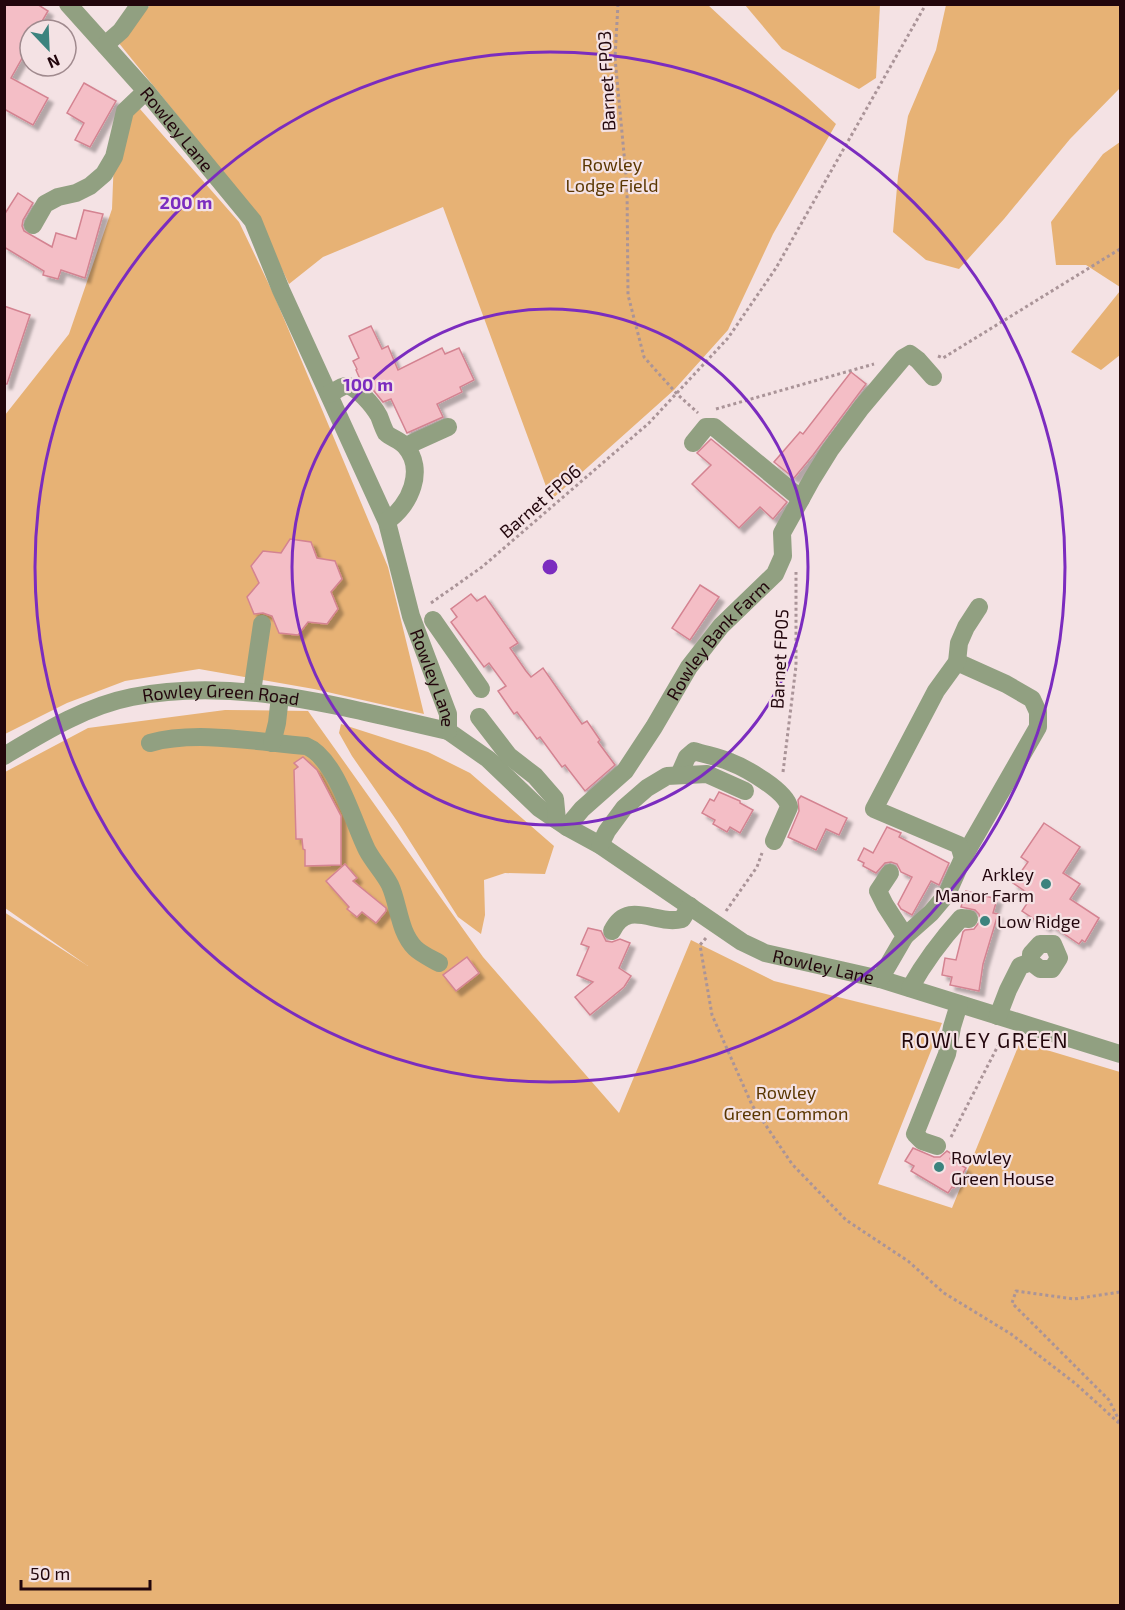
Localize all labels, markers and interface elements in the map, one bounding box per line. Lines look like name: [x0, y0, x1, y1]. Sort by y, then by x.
north arrow: [18, 18, 78, 78]
street label: Barnet FP03: [592, 30, 620, 132]
text: N: [45, 51, 63, 73]
street label: Rowley Lane: [136, 82, 219, 176]
park label: Rowley Lodge Field: [566, 153, 658, 196]
text: 200 m: [160, 191, 212, 213]
text: 100 m: [343, 373, 393, 395]
street label: Barnet FP06: [495, 460, 585, 542]
centre of rings: [540, 557, 560, 577]
street label: Rowley Bank Farm: [661, 575, 774, 704]
street label: Barnet FP05: [765, 608, 793, 710]
street label: Rowley Lane: [406, 626, 460, 727]
street label: Rowley Green Road: [141, 679, 301, 710]
place label: Arkley Manor Farm: [935, 863, 1034, 906]
marker: Arkley Manor Farm: [1039, 877, 1053, 891]
place label: Low Ridge: [997, 910, 1080, 932]
marker: Low Ridge: [978, 914, 992, 928]
street label: Rowley Lane: [771, 944, 876, 988]
district label: ROWLEY GREEN: [901, 1027, 1069, 1052]
park label: Rowley Green Common: [724, 1081, 848, 1124]
place label: Rowley Green House: [951, 1146, 1054, 1189]
marker: Rowley Green House: [932, 1160, 946, 1174]
scale bar: [21, 1553, 150, 1591]
text: 50 m: [30, 1562, 70, 1584]

